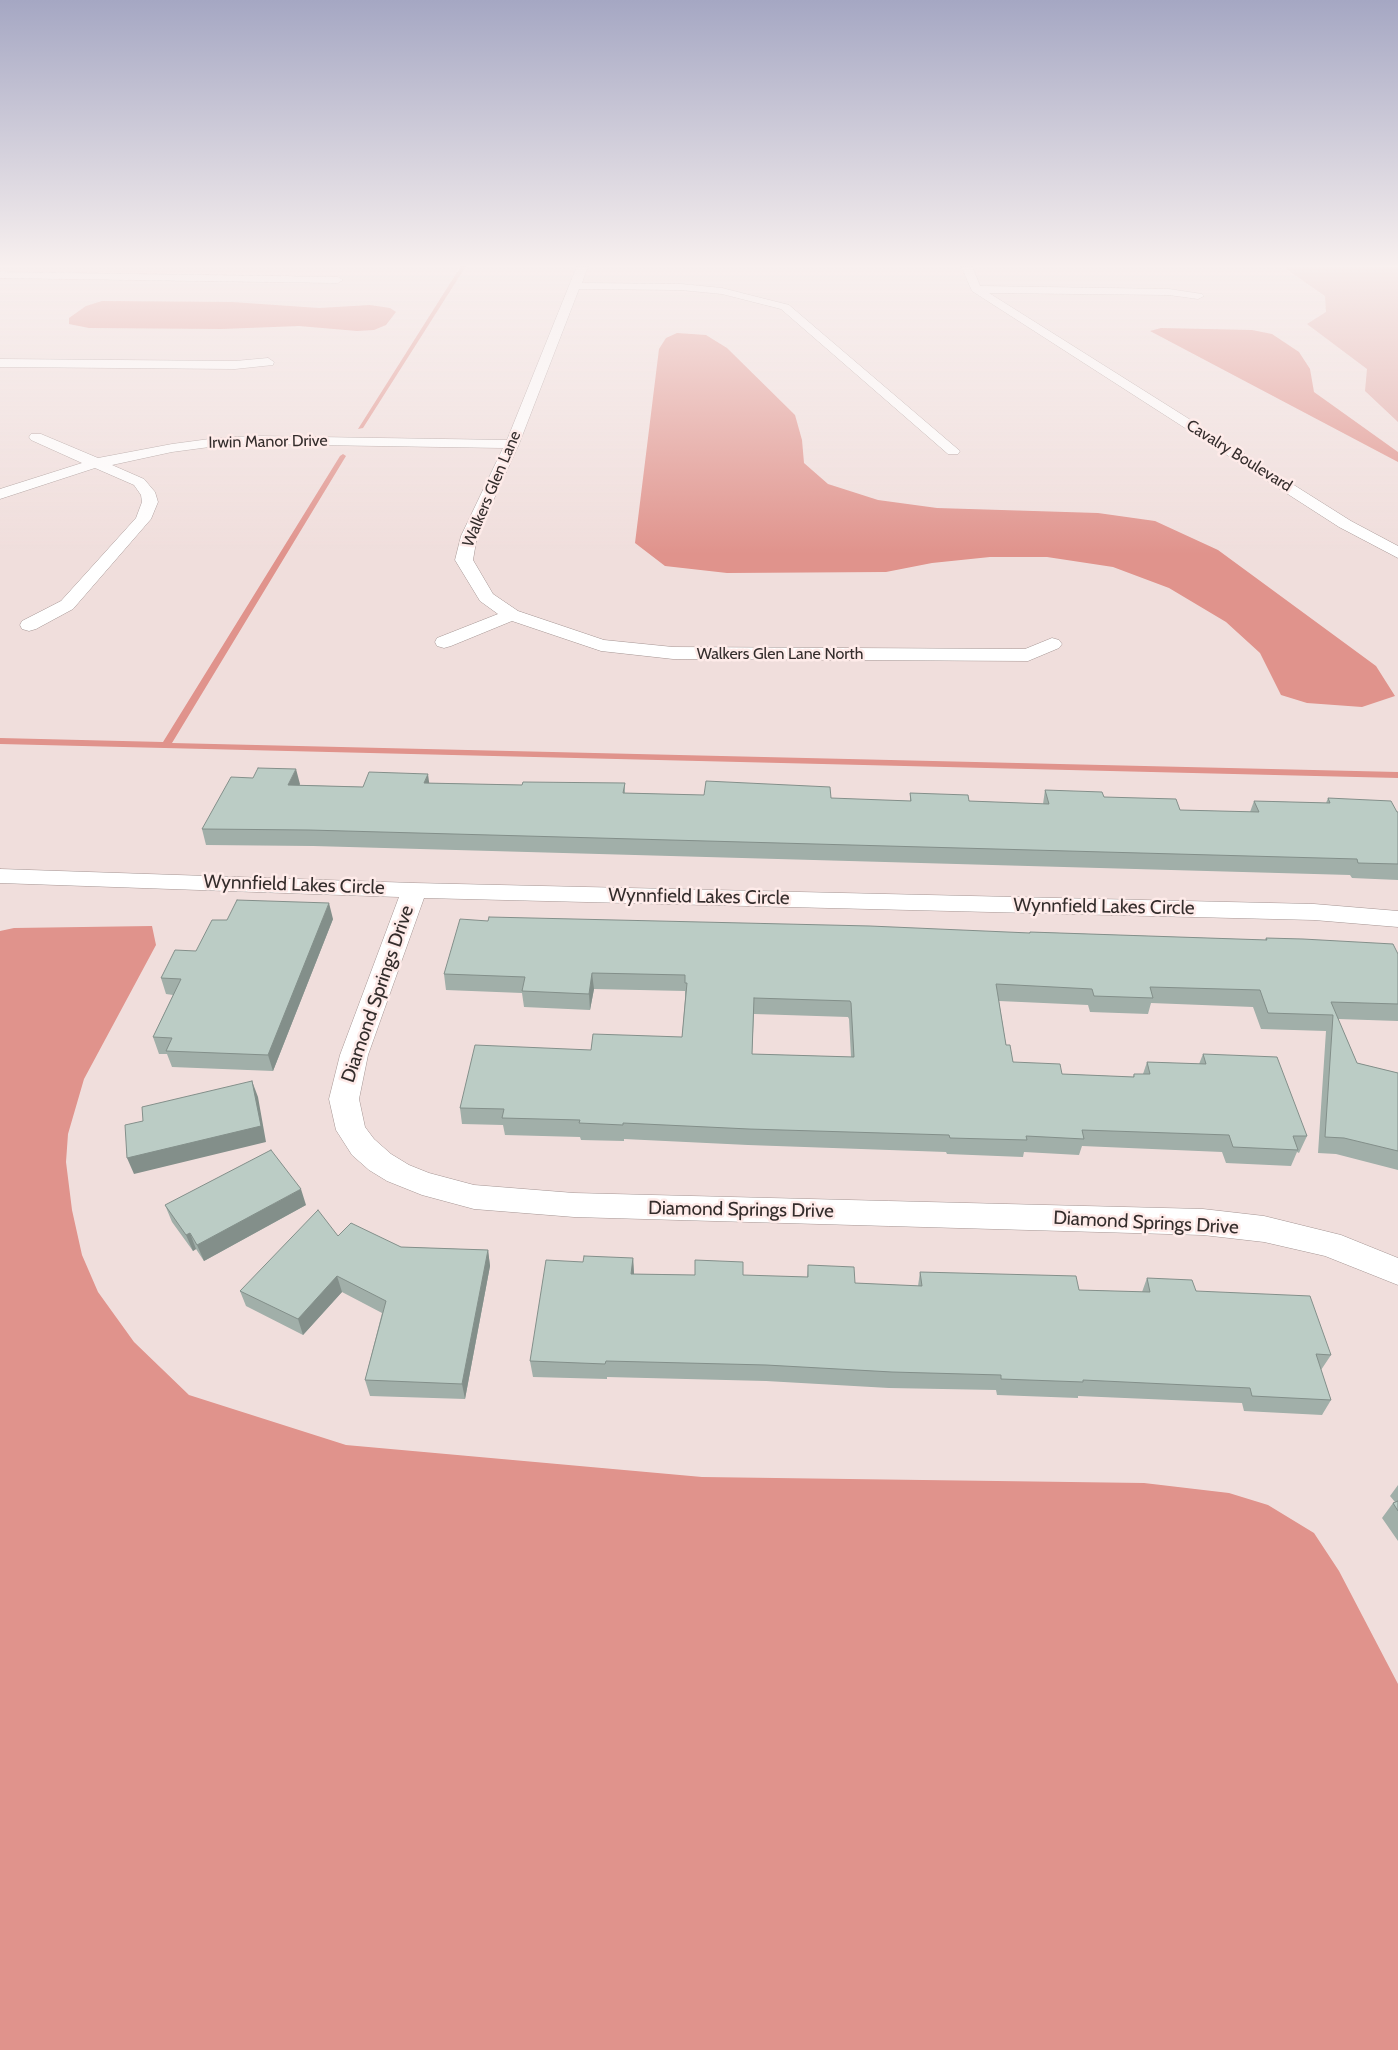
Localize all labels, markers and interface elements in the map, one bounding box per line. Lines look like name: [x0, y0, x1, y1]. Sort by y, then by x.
street label: Cavalry Boulevard: [1183, 416, 1295, 496]
street label: Walkers Glen Lane: [459, 428, 525, 550]
street label: Irwin Manor Drive: [208, 431, 328, 453]
street label: Walkers Glen Lane North: [697, 644, 863, 664]
street label: Wynnfield Lakes Circle: [203, 870, 385, 900]
street label: Wynnfield Lakes Circle: [608, 884, 790, 910]
street label: Wynnfield Lakes Circle: [1013, 894, 1195, 920]
street label: Diamond Springs Drive: [337, 902, 419, 1086]
street label: Diamond Springs Drive: [648, 1197, 834, 1223]
street label: Diamond Springs Drive: [1053, 1207, 1239, 1239]

